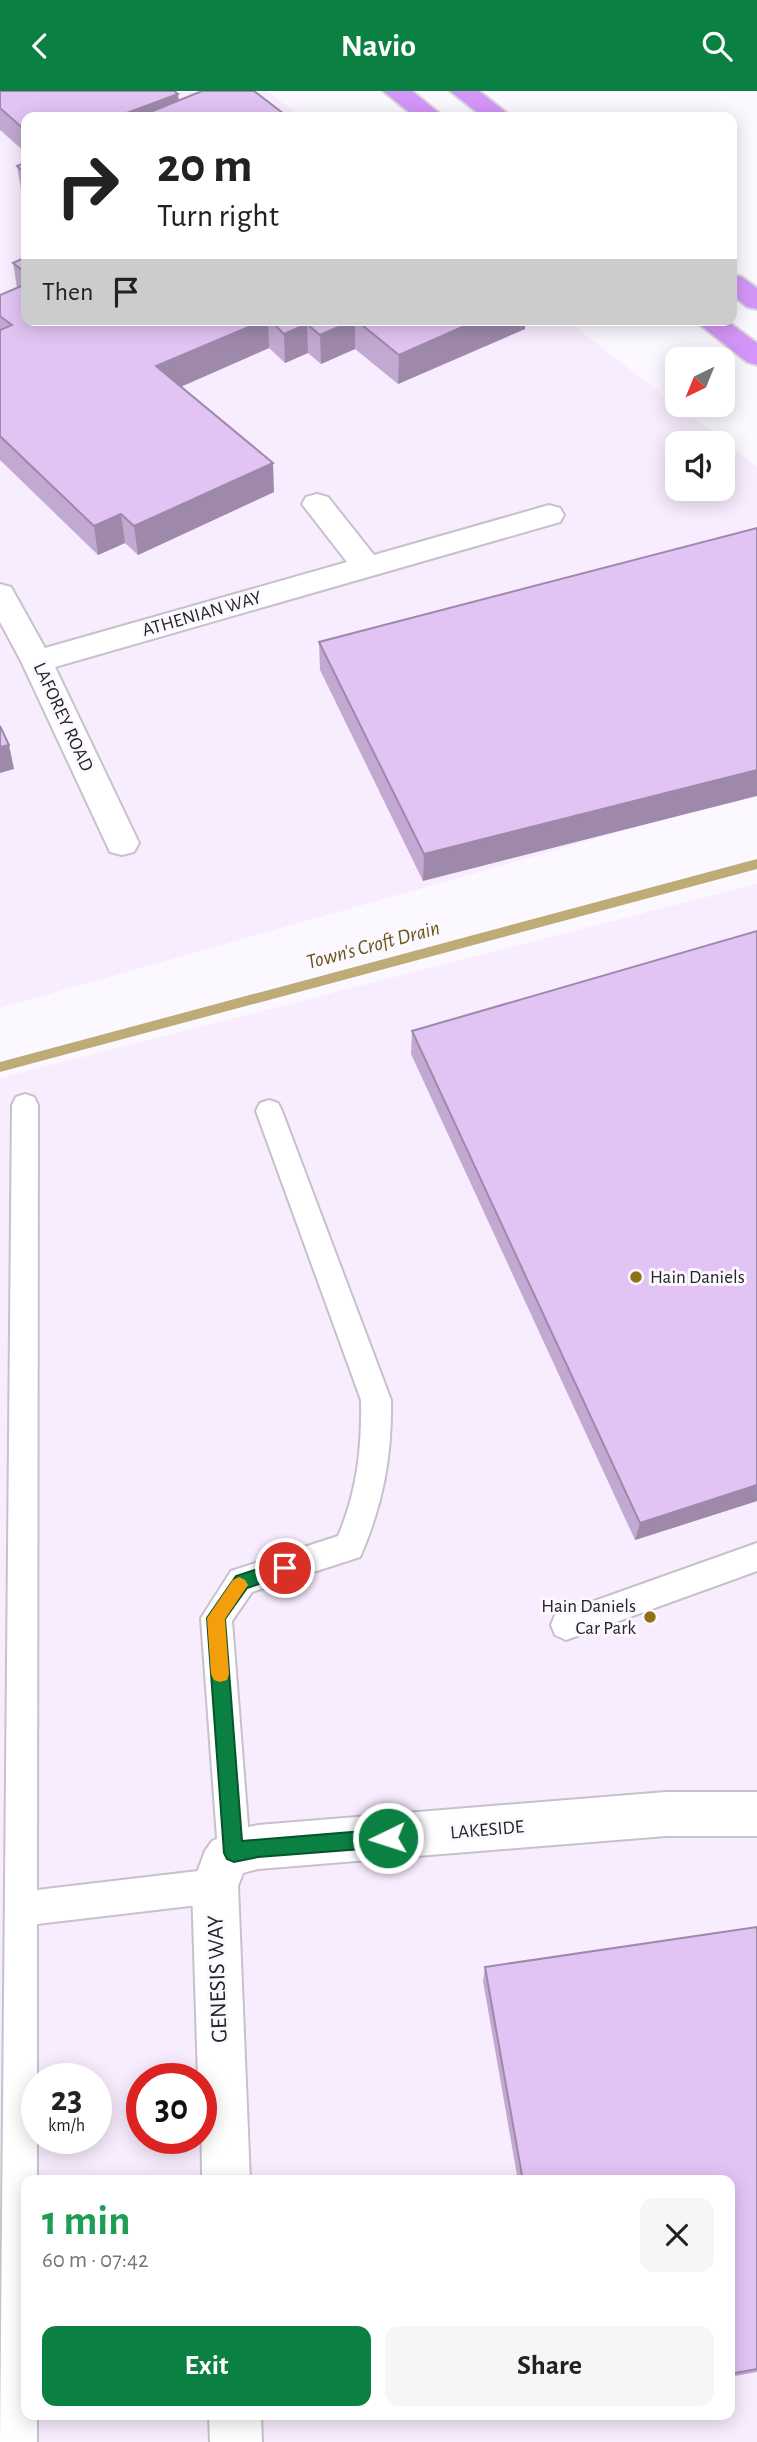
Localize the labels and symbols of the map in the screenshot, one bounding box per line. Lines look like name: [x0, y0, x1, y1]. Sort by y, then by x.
north arrow: [665, 347, 735, 417]
street label: ATHENIAN WAY: [140, 588, 264, 640]
street label: LAFOREY ROAD: [30, 660, 96, 774]
water label: Town's Croft Drain: [304, 917, 442, 973]
place label: Hain Daniels: [650, 1268, 745, 1287]
marker: Hain Daniels: [628, 1269, 644, 1285]
pin: [255, 1538, 315, 1598]
place label: Hain Daniels Car Park: [541, 1597, 636, 1638]
marker: Hain Daniels Car Park: [642, 1609, 658, 1625]
position arrow: [351, 1801, 425, 1875]
street label: LAKESIDE: [449, 1817, 525, 1843]
street label: GENESIS WAY: [204, 1915, 232, 2043]
speed limit sign: 30: [126, 2063, 217, 2154]

